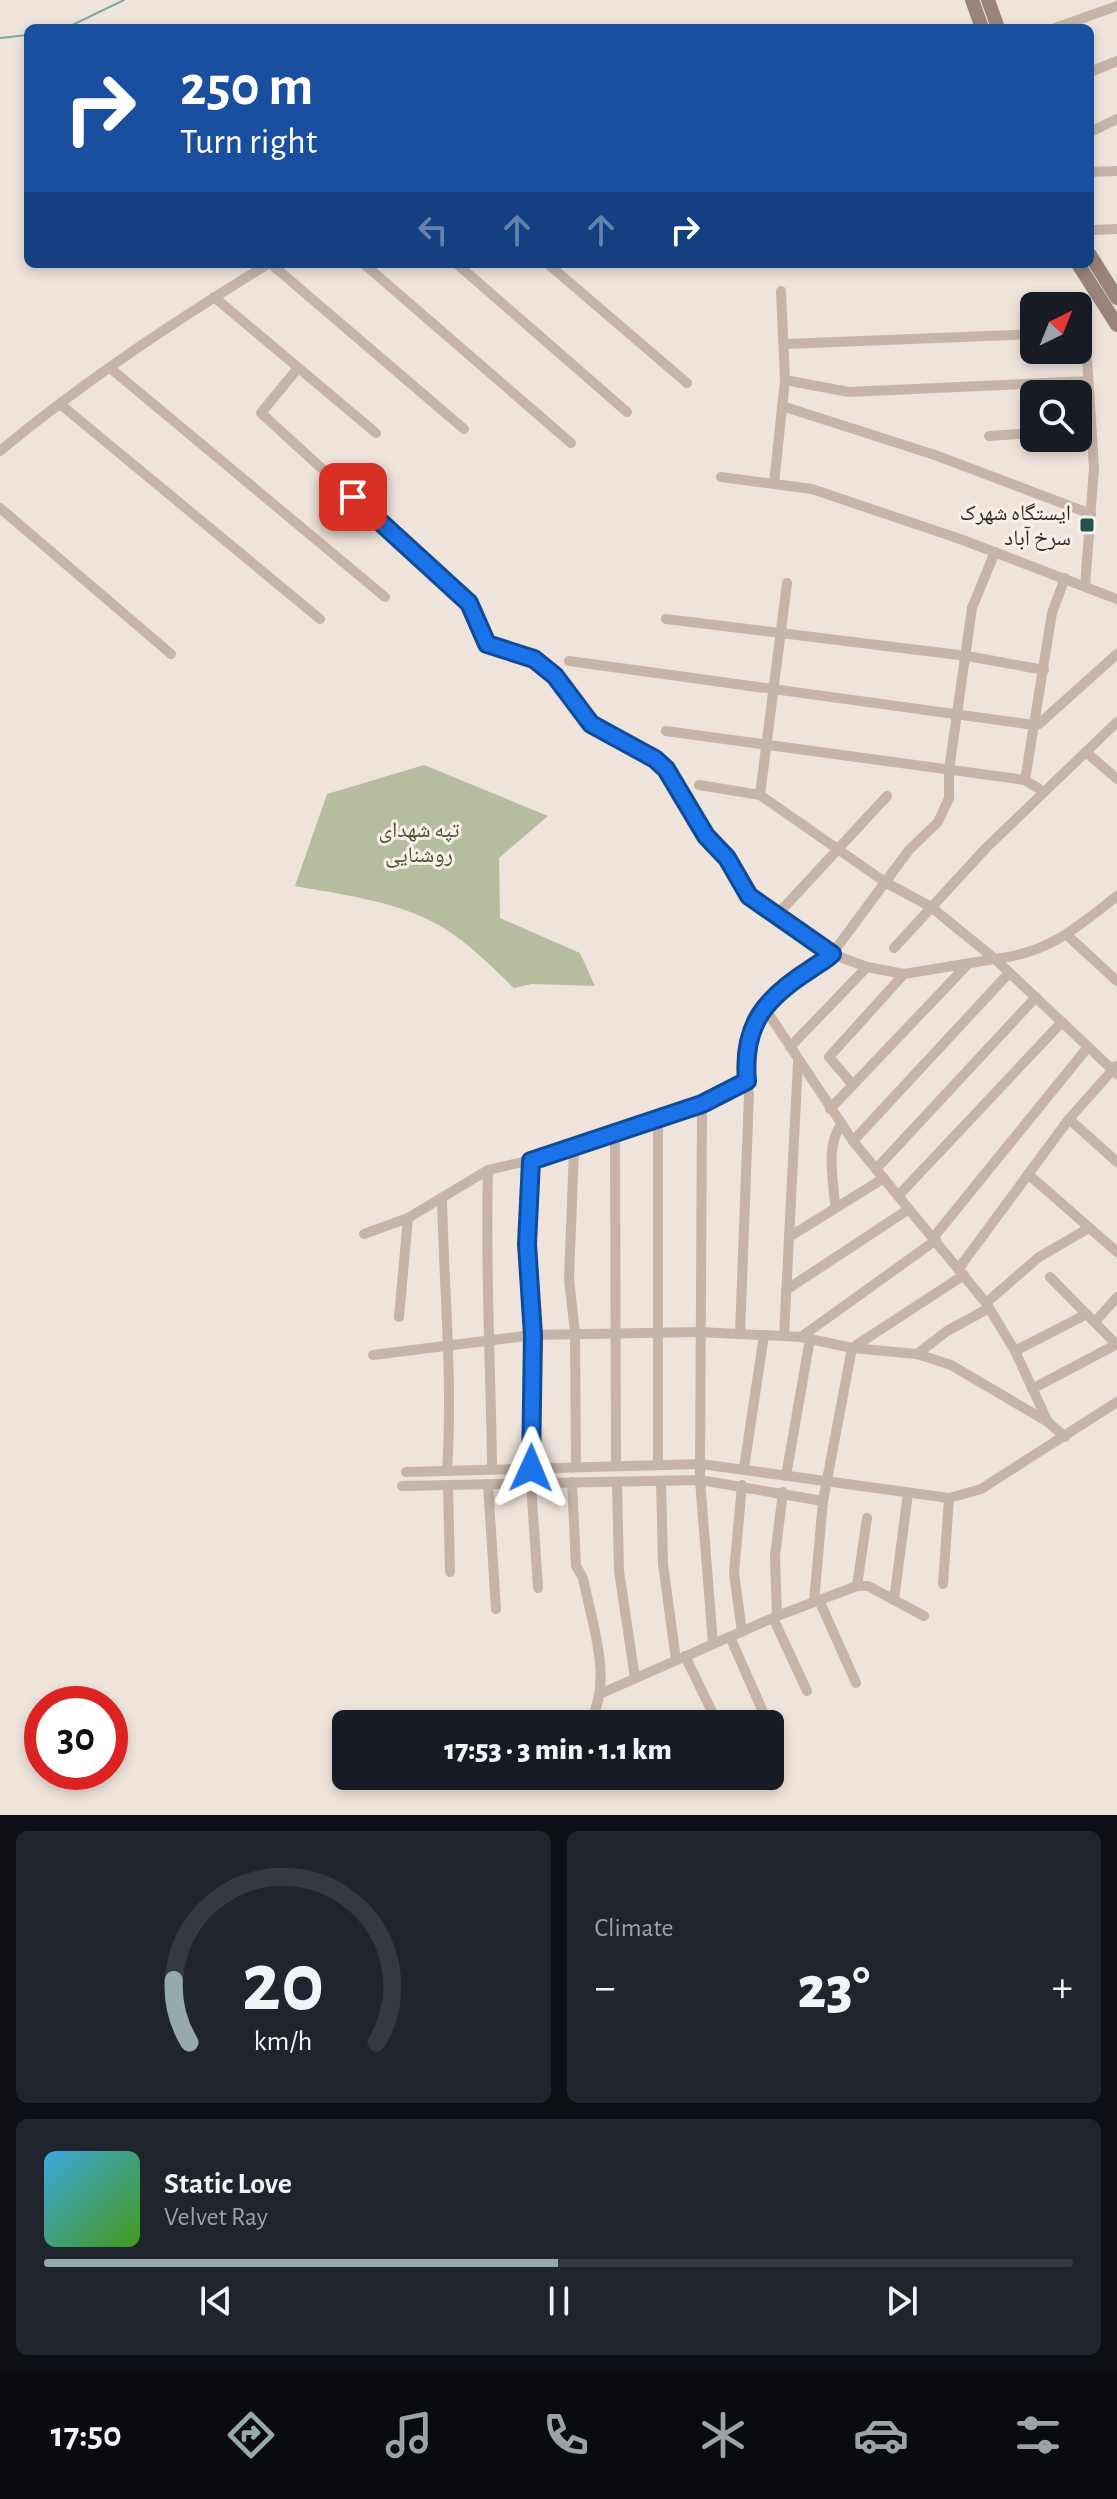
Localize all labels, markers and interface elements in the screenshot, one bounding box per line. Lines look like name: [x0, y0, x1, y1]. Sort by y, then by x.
icon: right: [48, 56, 152, 160]
text: 250 m: [180, 59, 313, 115]
text: Turn right: [180, 124, 317, 160]
icon: left: [411, 208, 455, 252]
icon: ahead: [495, 208, 539, 252]
icon: ahead: [579, 208, 623, 252]
icon: right: [663, 208, 707, 252]
north arrow: [1020, 292, 1092, 364]
map controls: [1020, 292, 1092, 452]
button: search: [1020, 380, 1092, 452]
pin: [319, 463, 387, 531]
icon: arrive: [331, 475, 375, 519]
place label: ایستگاه شهرک سرخ آباد: [960, 502, 1071, 551]
marker: ایستگاه شهرک سرخ آباد: [1078, 516, 1096, 534]
park label: تپه شهدای روشنایی: [378, 819, 460, 868]
position arrow: [489, 1426, 573, 1510]
speed limit sign: 30: [24, 1686, 128, 1790]
text: 17:53 · 3 min · 1.1 km: [444, 1735, 672, 1765]
text: Climate: [595, 1915, 673, 1941]
text: 20: [242, 1942, 325, 2026]
text: 23°: [797, 1959, 870, 2019]
text: −: [595, 1966, 616, 2010]
text: +: [1052, 1966, 1073, 2010]
text: km/h: [254, 2027, 313, 2056]
text: Static Love: [164, 2169, 292, 2199]
text: Velvet Ray: [164, 2204, 268, 2230]
icon: previous: [194, 2279, 238, 2323]
icon: pause: [537, 2279, 581, 2323]
icon: next: [880, 2279, 924, 2323]
icon: directions: [223, 2407, 279, 2463]
icon: music: [381, 2407, 437, 2463]
icon: phone: [538, 2407, 594, 2463]
icon: climate: [695, 2407, 751, 2463]
icon: car: [853, 2407, 909, 2463]
icon: filters: [1010, 2407, 1066, 2463]
text: 17:50: [51, 2417, 122, 2453]

